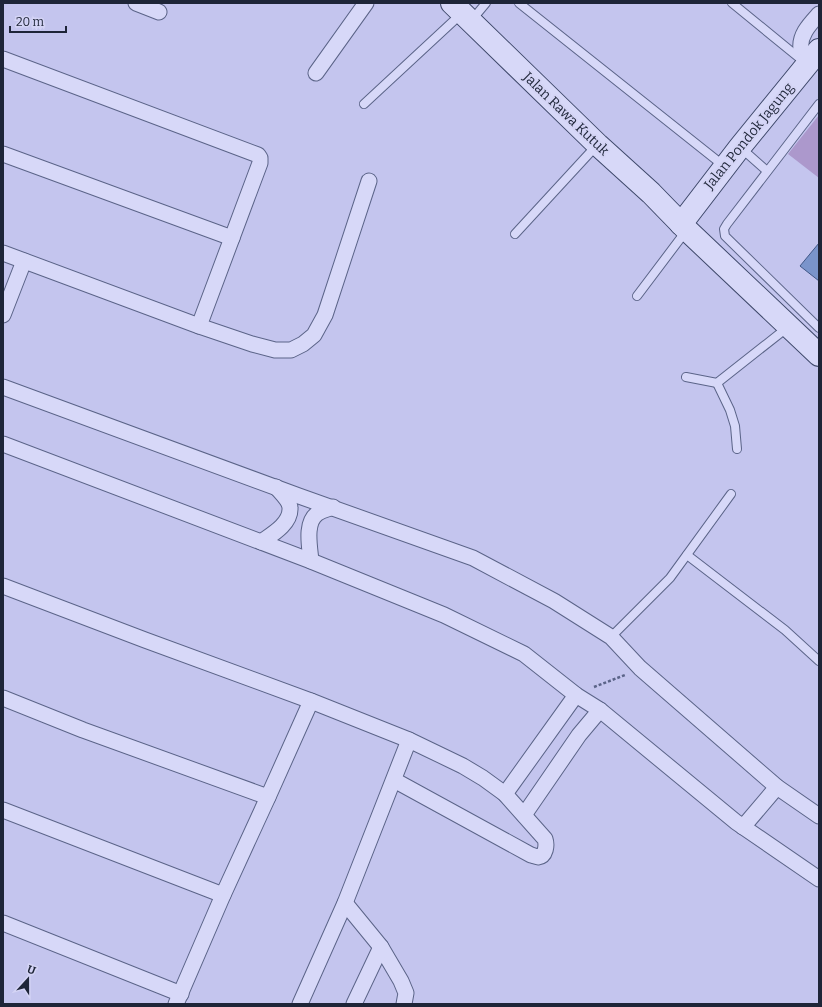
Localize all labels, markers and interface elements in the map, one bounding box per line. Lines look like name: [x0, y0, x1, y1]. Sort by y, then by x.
scale bar: [10, 8, 66, 34]
text: 20 m: [16, 15, 45, 29]
street label: Jalan Rawa Kutuk: [519, 68, 612, 159]
street label: Jalan Pondok Jagung: [700, 79, 797, 194]
north arrow: [8, 959, 48, 999]
text: U: [25, 963, 38, 978]

